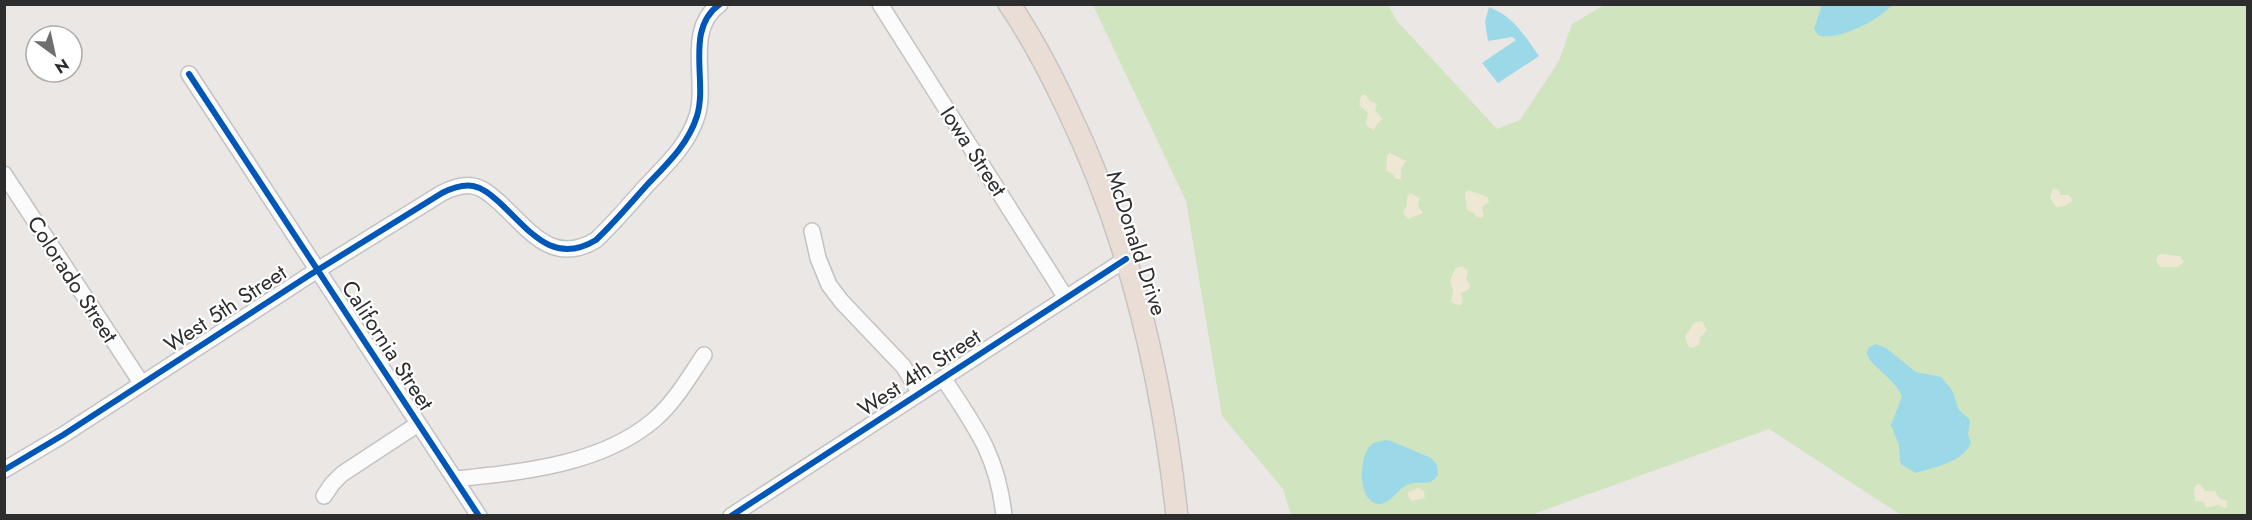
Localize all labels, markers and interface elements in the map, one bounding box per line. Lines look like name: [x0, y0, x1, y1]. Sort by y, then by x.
north arrow: [24, 24, 84, 84]
text: N: [50, 53, 73, 79]
street label: Iowa Street: [933, 100, 1016, 203]
street label: McDonald Drive: [1099, 166, 1175, 320]
street label: Colorado Street: [20, 209, 127, 350]
street label: West 5th Street: [157, 256, 293, 360]
street label: California Street: [334, 274, 442, 417]
street label: West 4th Street: [851, 320, 987, 424]

